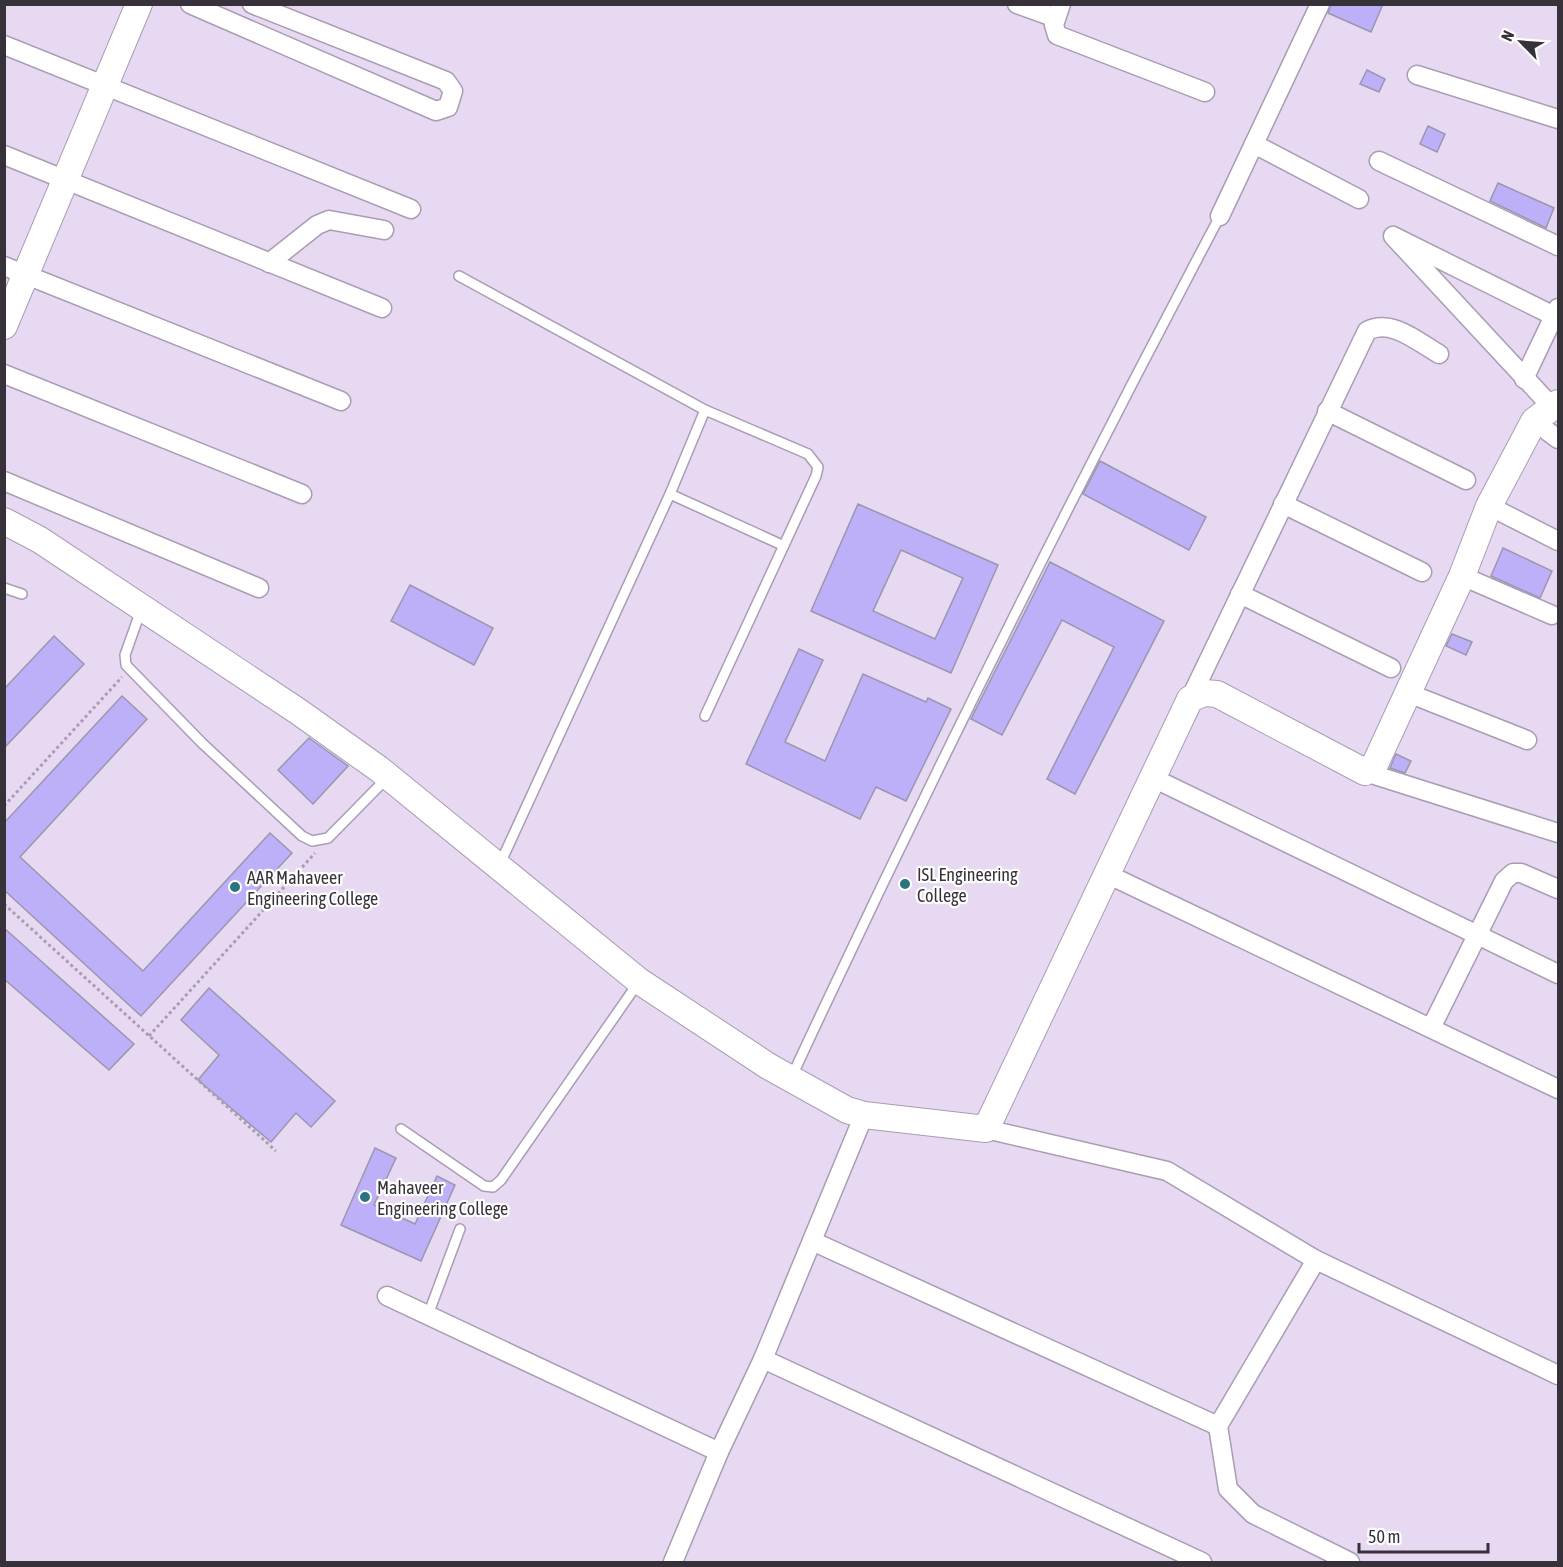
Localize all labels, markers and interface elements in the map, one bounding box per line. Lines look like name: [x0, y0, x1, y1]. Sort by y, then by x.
north arrow: [1491, 12, 1551, 72]
text: N: [1497, 28, 1518, 44]
place label: ISL Engineering College: [917, 864, 1018, 906]
place label: AAR Mahaveer Engineering College: [247, 867, 378, 909]
marker: ISL Engineering College: [898, 877, 912, 891]
marker: AAR Mahaveer Engineering College: [228, 880, 242, 894]
place label: Mahaveer Engineering College: [377, 1177, 508, 1219]
marker: Mahaveer Engineering College: [358, 1190, 372, 1204]
scale bar: [1359, 1516, 1488, 1554]
text: 50 m: [1368, 1526, 1400, 1547]

